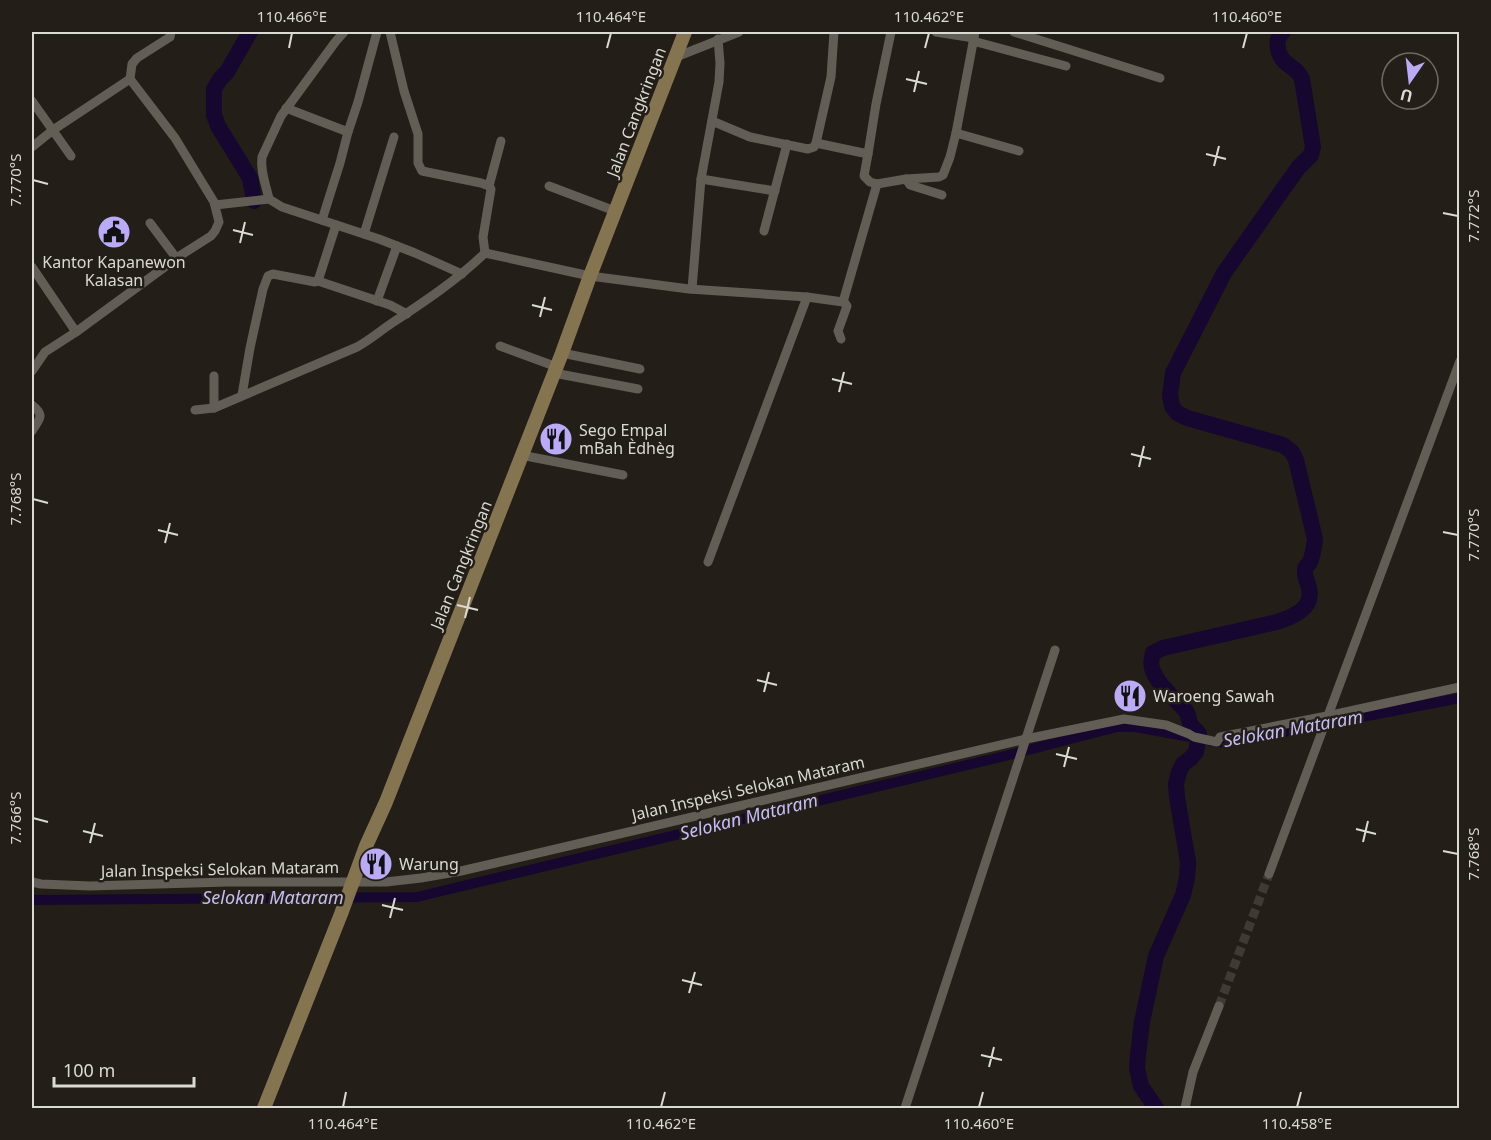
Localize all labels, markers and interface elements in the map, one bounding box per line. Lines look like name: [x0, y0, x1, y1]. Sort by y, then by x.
text: 110.466°E: [257, 6, 327, 26]
text: 110.464°E: [576, 6, 646, 26]
text: 110.462°E: [894, 6, 964, 26]
text: 110.460°E: [1212, 6, 1282, 26]
street label: Jalan Cangkringan: [600, 44, 671, 182]
north arrow: [1380, 51, 1440, 111]
text: U: [1398, 83, 1415, 108]
text: 7.770°S: [5, 154, 25, 207]
text: 7.772°S: [1463, 190, 1483, 243]
public building icon: Kantor Kapanewon Kalasan: [96, 214, 132, 250]
place label: Kantor Kapanewon Kalasan: [42, 251, 186, 291]
place label: Sego Empal mBah Èdhèg: [579, 419, 675, 459]
restaurant icon: Sego Empal mBah Èdhèg: [538, 421, 574, 457]
text: 7.768°S: [5, 473, 25, 526]
street label: Jalan Cangkringan: [424, 497, 497, 635]
text: 7.770°S: [1463, 509, 1483, 562]
restaurant icon: Waroeng Sawah: [1112, 678, 1148, 714]
place label: Waroeng Sawah: [1153, 685, 1275, 707]
water label: Selokan Mataram: [1221, 704, 1365, 752]
street label: Jalan Inspeksi Selokan Mataram: [630, 752, 866, 824]
water label: Selokan Mataram: [678, 789, 820, 845]
text: 7.766°S: [5, 792, 25, 845]
text: 7.768°S: [1463, 828, 1483, 881]
restaurant icon: Warung: [358, 846, 394, 882]
place label: Warung: [399, 853, 459, 875]
street label: Jalan Inspeksi Selokan Mataram: [99, 856, 339, 882]
water label: Selokan Mataram: [202, 885, 344, 909]
scale bar: [54, 1050, 194, 1088]
text: 100 m: [63, 1058, 115, 1082]
text: 110.464°E: [308, 1113, 378, 1133]
text: 110.462°E: [626, 1113, 696, 1133]
text: 110.460°E: [944, 1113, 1014, 1133]
text: 110.458°E: [1262, 1113, 1332, 1133]

